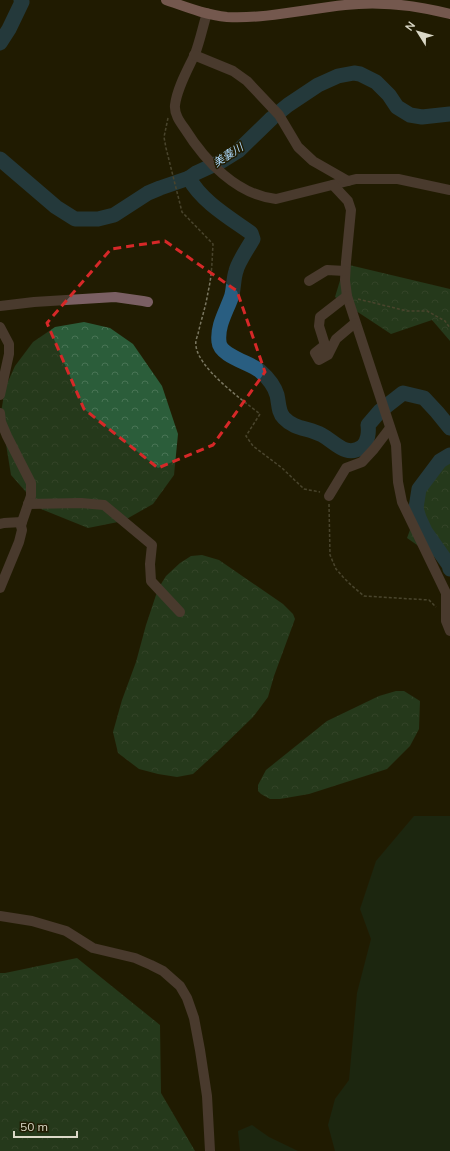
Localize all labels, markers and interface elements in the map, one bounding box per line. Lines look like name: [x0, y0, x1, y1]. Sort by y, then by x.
north arrow: [398, 12, 438, 52]
text: N: [402, 18, 418, 34]
water label: 美嚢川: [210, 140, 246, 170]
scale bar: [14, 1113, 77, 1139]
text: 50 m: [20, 1119, 48, 1134]

